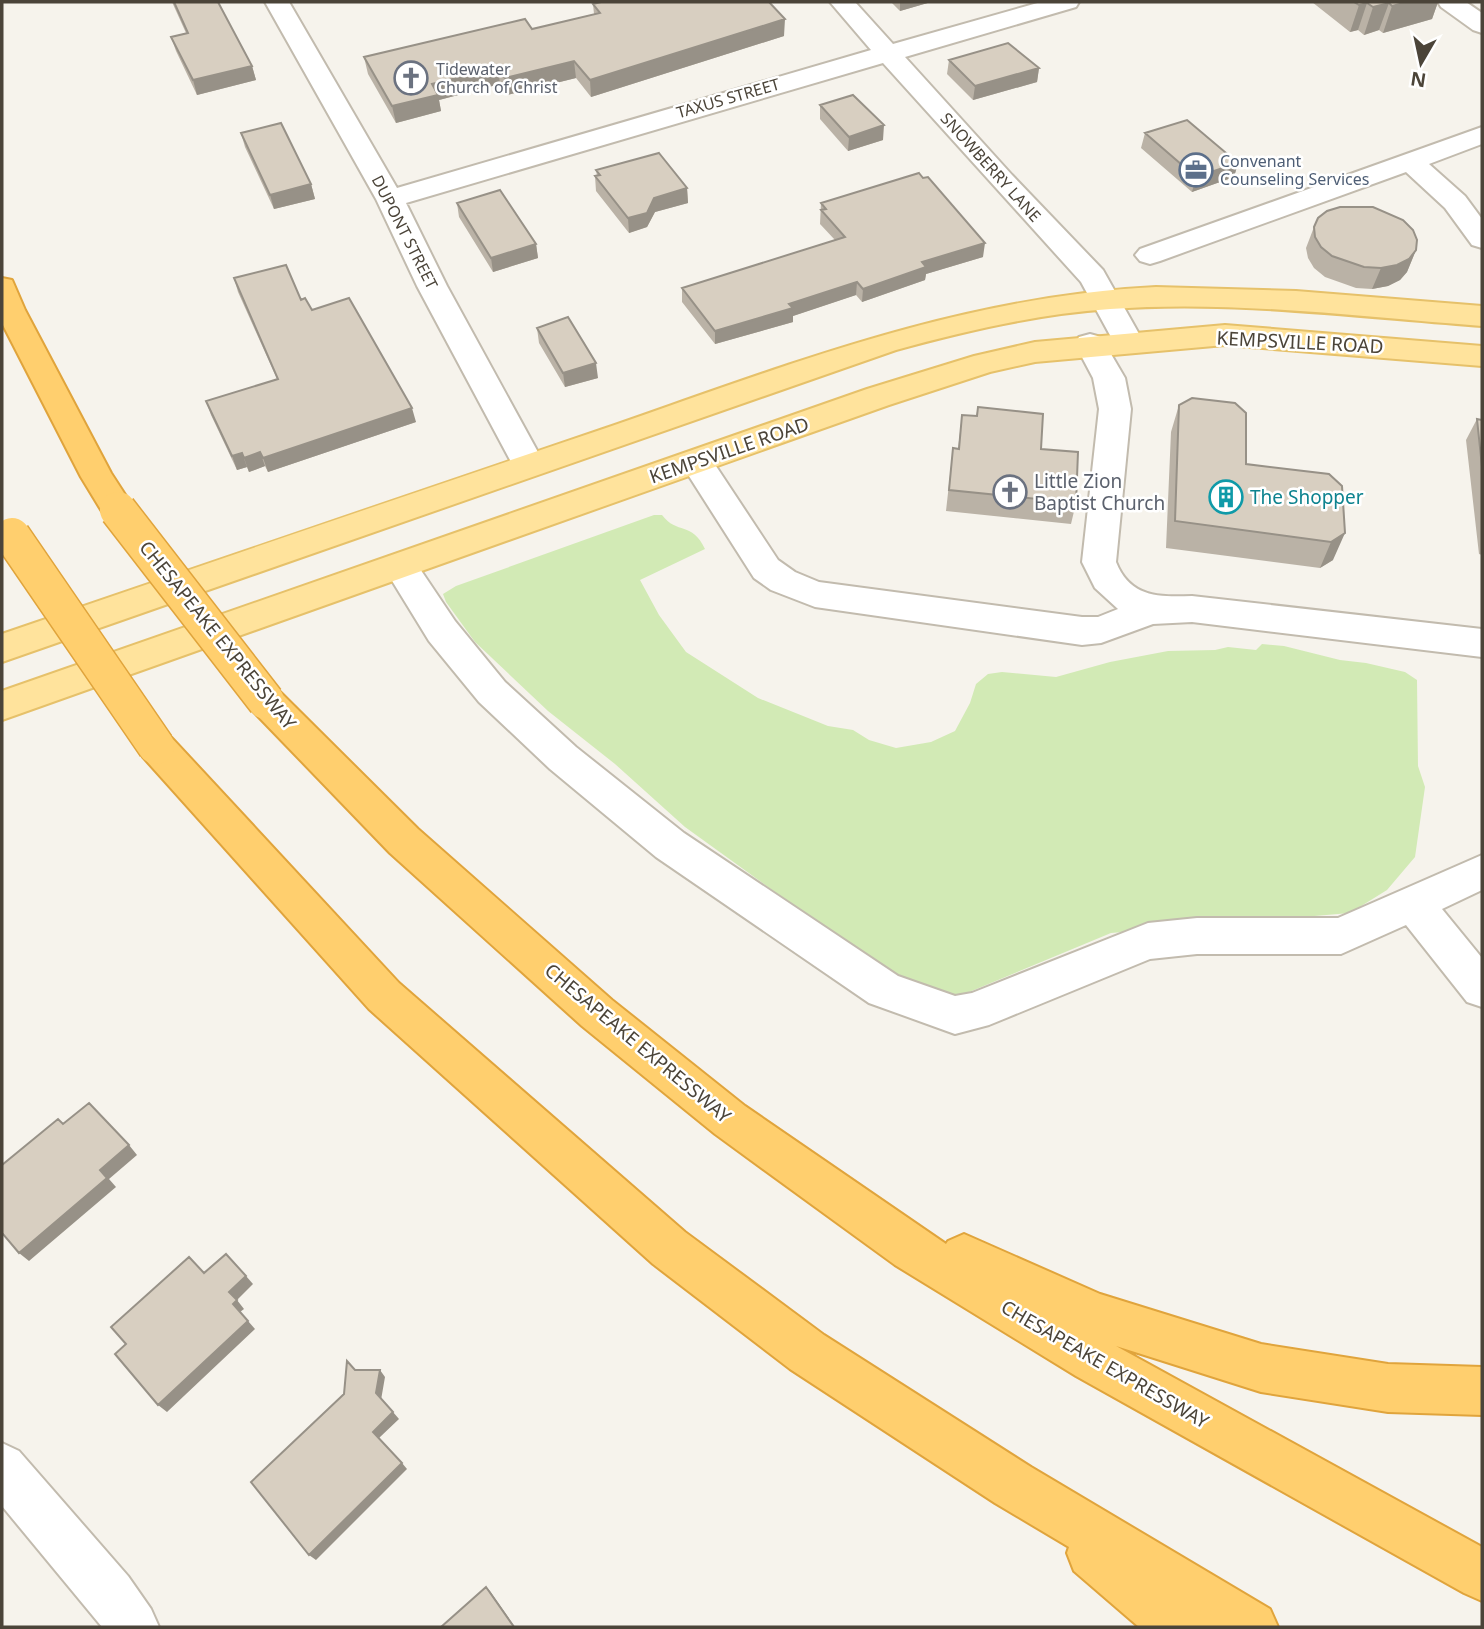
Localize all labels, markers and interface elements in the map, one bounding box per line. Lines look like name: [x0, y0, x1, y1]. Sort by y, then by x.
north arrow: [1386, 28, 1456, 98]
place label: Tidewater Church of Christ: [436, 58, 558, 98]
church icon: Tidewater Church of Christ: [392, 59, 430, 97]
text: N: [1409, 66, 1428, 94]
street label: TAXUS STREET: [674, 73, 782, 123]
street label: SNOWBERRY LANE: [936, 108, 1046, 226]
place label: Convenant Counseling Services: [1220, 150, 1369, 190]
office icon: Convenant Counseling Services: [1177, 151, 1215, 189]
street label: DUPONT STREET: [367, 171, 443, 293]
street label: KEMPSVILLE ROAD: [1216, 325, 1384, 359]
street label: KEMPSVILLE ROAD: [646, 411, 812, 489]
place label: Little Zion Baptist Church: [1034, 468, 1165, 516]
church icon: Little Zion Baptist Church: [991, 473, 1029, 511]
building icon: The Shopper: [1207, 478, 1245, 516]
place label: The Shopper: [1250, 484, 1364, 510]
street label: CHESAPEAKE EXPRESSWAY: [134, 535, 302, 735]
street label: CHESAPEAKE EXPRESSWAY: [539, 957, 737, 1129]
street label: CHESAPEAKE EXPRESSWAY: [996, 1294, 1214, 1434]

